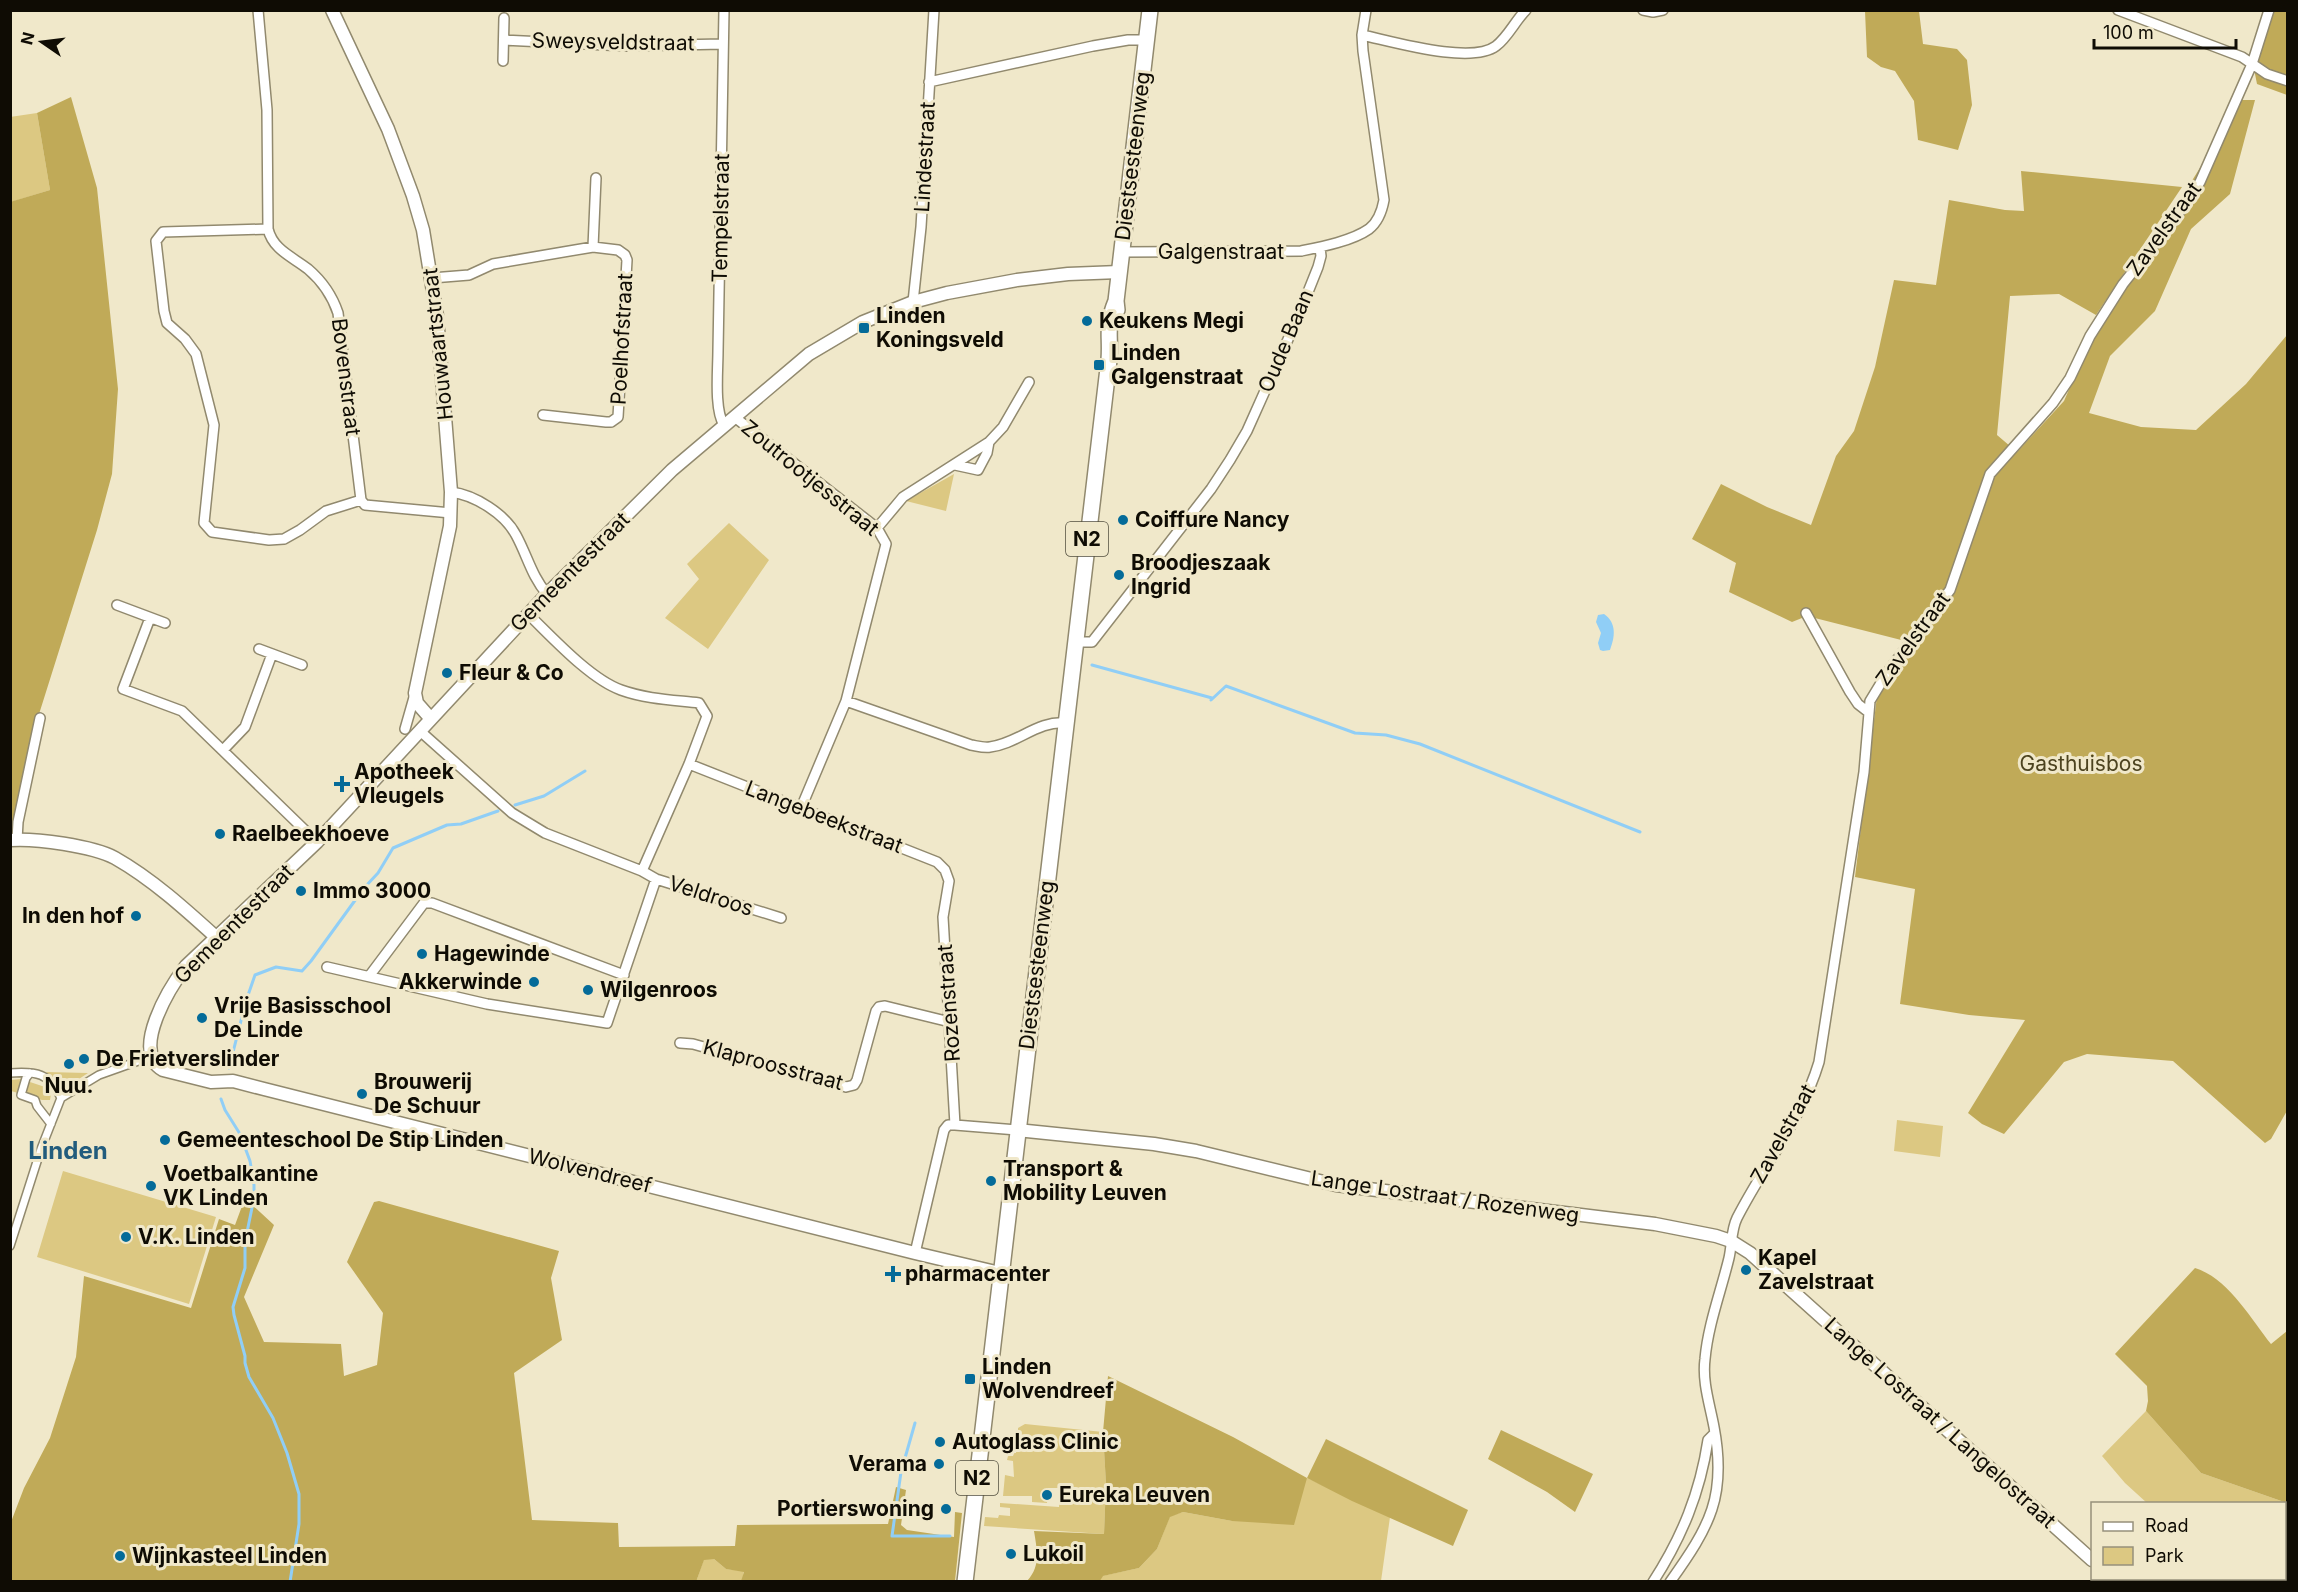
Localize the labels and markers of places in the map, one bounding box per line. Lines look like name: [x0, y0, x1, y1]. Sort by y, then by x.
place label: Linden Koningsveld: [876, 303, 1004, 352]
place label: Keukens Megi: [1099, 308, 1244, 333]
marker: Keukens Megi: [1080, 314, 1094, 328]
marker: Linden Koningsveld: [857, 321, 871, 335]
place label: Linden Galgenstraat: [1111, 340, 1244, 389]
marker: Linden Galgenstraat: [1092, 358, 1106, 372]
place label: Coiffure Nancy: [1135, 507, 1290, 532]
marker: Coiffure Nancy: [1116, 513, 1130, 527]
place label: Broodjeszaak Ingrid: [1131, 550, 1271, 599]
marker: Broodjeszaak Ingrid: [1112, 568, 1126, 582]
place label: Fleur & Co: [459, 660, 564, 685]
marker: Fleur & Co: [440, 666, 454, 680]
place label: Apotheek Vleugels: [354, 759, 455, 808]
marker: Apotheek Vleugels: [335, 777, 349, 791]
place label: Raelbeekhoeve: [232, 821, 389, 846]
marker: Raelbeekhoeve: [213, 827, 227, 841]
place label: Immo 3000: [313, 878, 431, 903]
marker: Immo 3000: [294, 884, 308, 898]
place label: In den hof: [22, 903, 125, 928]
marker: In den hof: [129, 909, 143, 923]
place label: Hagewinde: [434, 941, 550, 966]
marker: Hagewinde: [415, 947, 429, 961]
place label: Akkerwinde: [399, 969, 522, 994]
marker: Akkerwinde: [527, 975, 541, 989]
place label: Wilgenroos: [600, 977, 718, 1002]
marker: Wilgenroos: [581, 983, 595, 997]
place label: Vrije Basisschool De Linde: [214, 993, 391, 1042]
marker: Vrije Basisschool De Linde: [195, 1011, 209, 1025]
place label: De Frietverslinder: [96, 1046, 280, 1071]
marker: De Frietverslinder: [77, 1052, 91, 1066]
marker: Nuu.: [62, 1057, 76, 1071]
place label: Brouwerij De Schuur: [374, 1069, 481, 1118]
place label: Nuu.: [44, 1073, 94, 1098]
marker: Brouwerij De Schuur: [355, 1087, 369, 1101]
place label: Gemeenteschool De Stip Linden: [177, 1127, 504, 1152]
marker: Gemeenteschool De Stip Linden: [158, 1133, 172, 1147]
place label: Transport & Mobility Leuven: [1003, 1156, 1167, 1205]
place label: Voetbalkantine VK Linden: [163, 1161, 318, 1210]
marker: Transport & Mobility Leuven: [984, 1174, 998, 1188]
marker: Voetbalkantine VK Linden: [144, 1179, 158, 1193]
place label: V.K. Linden: [138, 1224, 255, 1249]
marker: V.K. Linden: [119, 1230, 133, 1244]
place label: Kapel Zavelstraat: [1758, 1245, 1874, 1294]
place label: pharmacenter: [905, 1261, 1051, 1286]
marker: Kapel Zavelstraat: [1739, 1263, 1753, 1277]
marker: pharmacenter: [886, 1267, 900, 1281]
place label: Linden Wolvendreef: [982, 1354, 1115, 1403]
marker: Linden Wolvendreef: [963, 1372, 977, 1386]
place label: Autoglass Clinic: [952, 1429, 1119, 1454]
marker: Autoglass Clinic: [933, 1435, 947, 1449]
place label: Verama: [848, 1451, 927, 1476]
marker: Verama: [932, 1457, 946, 1471]
place label: Eureka Leuven: [1059, 1482, 1210, 1507]
marker: Eureka Leuven: [1040, 1488, 1054, 1502]
place label: Portierswoning: [777, 1496, 934, 1521]
marker: Portierswoning: [939, 1502, 953, 1516]
place label: Lukoil: [1023, 1541, 1084, 1566]
place label: Wijnkasteel Linden: [132, 1543, 327, 1568]
marker: Lukoil: [1004, 1547, 1018, 1561]
marker: Wijnkasteel Linden: [113, 1549, 127, 1563]

